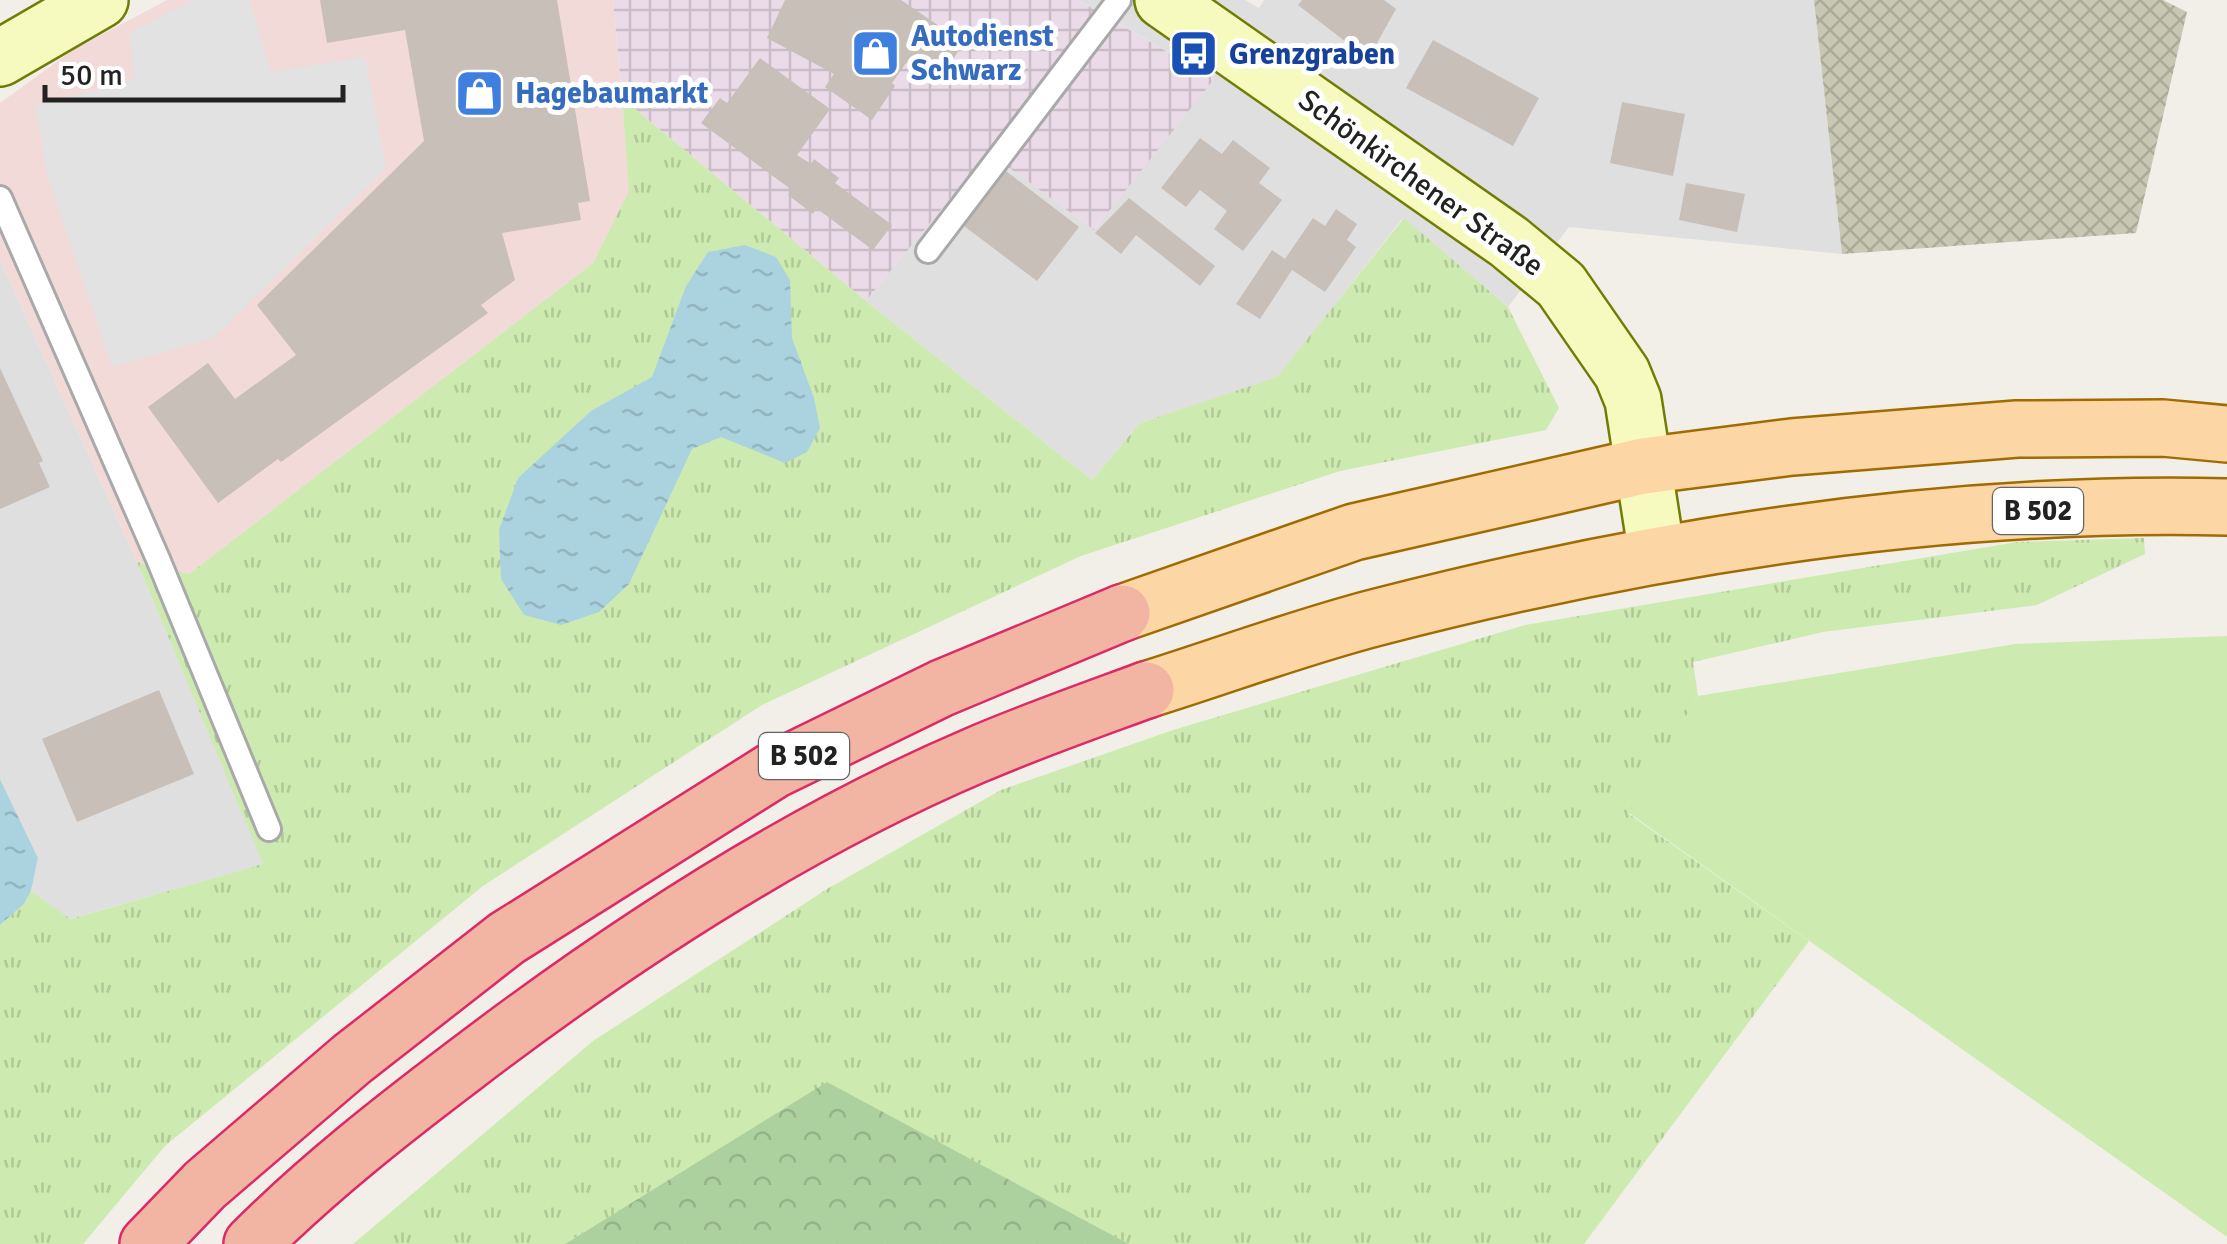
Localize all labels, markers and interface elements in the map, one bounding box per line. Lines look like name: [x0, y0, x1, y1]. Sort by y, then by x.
place label: Autodienst Schwarz: [911, 18, 1054, 89]
shop icon: Autodienst Schwarz: [850, 27, 902, 79]
bus stop icon: Grenzgraben: [1168, 28, 1220, 80]
place label: Grenzgraben: [1229, 36, 1395, 73]
scale bar: [45, 40, 342, 102]
text: 50 m: [60, 57, 123, 94]
shop icon: Hagebaumarkt: [454, 67, 506, 119]
place label: Hagebaumarkt: [515, 75, 708, 112]
street label: Schönkirchener Straße: [1291, 82, 1551, 284]
road number: B 502: [1993, 488, 2083, 534]
road number: B 502: [759, 733, 849, 779]

